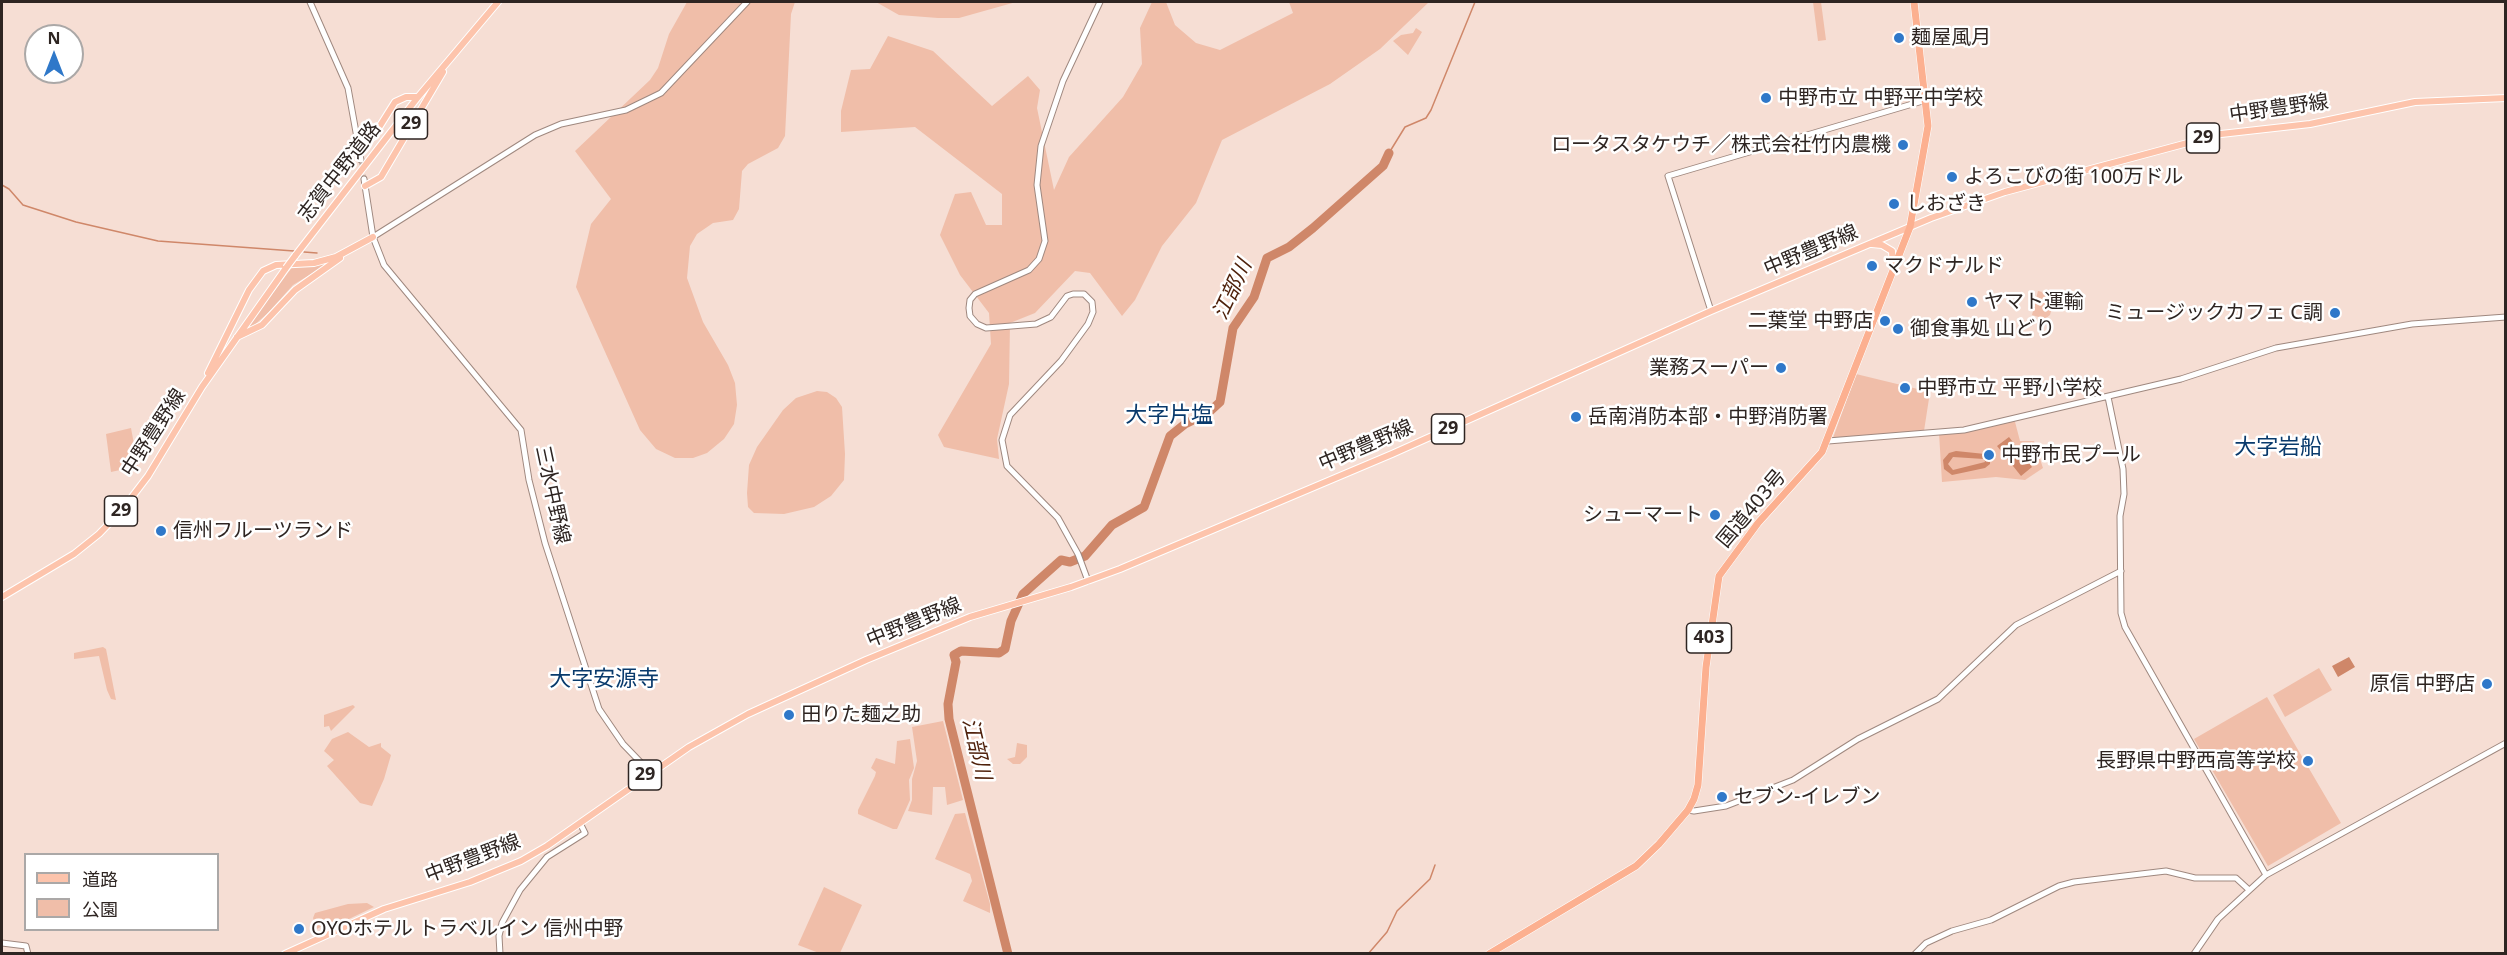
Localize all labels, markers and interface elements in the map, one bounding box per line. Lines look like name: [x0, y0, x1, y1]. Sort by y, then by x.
north arrow: [24, 24, 84, 84]
place label: 麺屋風月: [1911, 26, 1991, 50]
text: N: [47, 27, 61, 49]
marker: 麺屋風月: [1892, 31, 1906, 45]
place label: 中野市立 中野平中学校: [1778, 86, 1983, 110]
street label: 中野豊野線: [2228, 90, 2330, 128]
marker: 中野市立 中野平中学校: [1759, 91, 1773, 105]
road number: 29: [394, 109, 428, 139]
street label: 志賀中野道路: [294, 117, 386, 227]
road number: 29: [2186, 123, 2220, 153]
place label: ロータスタケウチ／株式会社竹内農機: [1551, 133, 1891, 157]
marker: ロータスタケウチ／株式会社竹内農機: [1896, 138, 1910, 152]
place label: よろこびの街 100万ドル: [1964, 165, 2184, 189]
marker: よろこびの街 100万ドル: [1945, 170, 1959, 184]
place label: しおざき: [1906, 192, 1986, 216]
marker: しおざき: [1887, 197, 1901, 211]
street label: 中野豊野線: [1760, 220, 1862, 282]
place label: マクドナルド: [1884, 254, 2004, 278]
water label: 江部川: [1208, 256, 1258, 324]
marker: マクドナルド: [1865, 259, 1879, 273]
place label: ヤマト運輸: [1984, 290, 2084, 314]
marker: ヤマト運輸: [1965, 295, 1979, 309]
place label: ミュージックカフェ C調: [2105, 301, 2323, 325]
marker: ミュージックカフェ C調: [2328, 306, 2342, 320]
place label: 二葉堂 中野店: [1748, 309, 1873, 333]
marker: 二葉堂 中野店: [1878, 314, 1892, 328]
place label: 御食事処 山どり: [1910, 317, 2055, 341]
marker: 御食事処 山どり: [1891, 322, 1905, 336]
place label: 業務スーパー: [1649, 356, 1769, 380]
marker: 業務スーパー: [1774, 361, 1788, 375]
place label: 中野市立 平野小学校: [1917, 376, 2102, 400]
marker: 中野市立 平野小学校: [1898, 381, 1912, 395]
street label: 中野豊野線: [117, 385, 191, 481]
district label: 大字片塩: [1125, 403, 1213, 429]
place label: 岳南消防本部・中野消防署: [1588, 405, 1828, 429]
marker: 岳南消防本部・中野消防署: [1569, 410, 1583, 424]
road number: 29: [1432, 414, 1464, 444]
street label: 中野豊野線: [1315, 415, 1417, 477]
district label: 大字岩船: [2234, 435, 2322, 461]
place label: 中野市民プール: [2001, 443, 2141, 467]
street label: 三水中野線: [530, 444, 574, 546]
marker: 中野市民プール: [1982, 448, 1996, 462]
street label: 国道403号: [1712, 465, 1792, 553]
road number: 29: [104, 496, 138, 526]
place label: シューマート: [1583, 503, 1703, 527]
marker: シューマート: [1708, 508, 1722, 522]
place label: 信州フルーツランド: [173, 519, 353, 543]
marker: 信州フルーツランド: [154, 524, 168, 538]
street label: 中野豊野線: [863, 593, 965, 653]
road number: 403: [1686, 623, 1732, 653]
district label: 大字安源寺: [549, 667, 659, 693]
place label: 原信 中野店: [2370, 672, 2475, 696]
marker: 原信 中野店: [2480, 677, 2494, 691]
place label: 田りた麺之助: [801, 703, 921, 727]
marker: 田りた麺之助: [782, 708, 796, 722]
water label: 江部川: [957, 715, 995, 783]
place label: 長野県中野西高等学校: [2096, 749, 2296, 773]
marker: 長野県中野西高等学校: [2301, 754, 2315, 768]
road number: 29: [628, 760, 662, 790]
place label: セブン-イレブン: [1734, 785, 1880, 809]
marker: セブン-イレブン: [1715, 790, 1729, 804]
street label: 中野豊野線: [422, 830, 524, 888]
legend: [24, 853, 219, 931]
text: 道路: [82, 867, 118, 891]
text: 公園: [82, 897, 118, 921]
place label: OYOホテル トラベルイン 信州中野: [311, 917, 623, 941]
marker: OYOホテル トラベルイン 信州中野: [292, 922, 306, 936]

